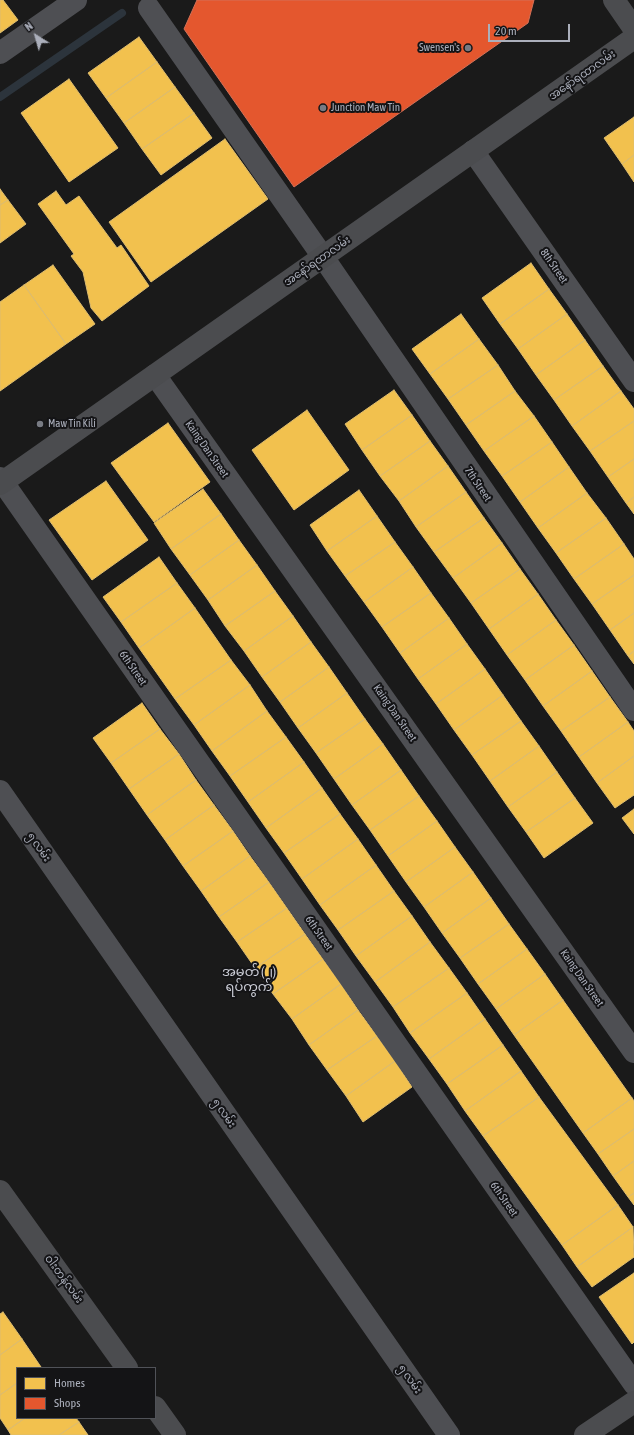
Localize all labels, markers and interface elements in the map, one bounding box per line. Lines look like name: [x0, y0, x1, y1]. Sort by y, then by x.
north arrow: [16, 16, 56, 56]
scale bar: [490, 16, 572, 42]
text: N: [23, 20, 35, 33]
text: 20 m: [495, 24, 517, 38]
place label: Swensen's: [419, 41, 460, 55]
marker: Swensen's: [463, 43, 473, 53]
street label: အနော်ရထာလမ်း: [546, 47, 618, 103]
place label: Junction Maw Tin: [331, 101, 400, 115]
marker: Junction Maw Tin: [318, 103, 328, 113]
street label: အနော်ရထာလမ်း: [281, 233, 353, 289]
street label: 8th Street: [537, 246, 571, 286]
place label: Maw Tin Kili: [48, 417, 96, 431]
street label: Kaing Dan Street: [182, 418, 232, 480]
marker: Maw Tin Kili: [35, 419, 45, 429]
street label: 7th Street: [462, 464, 494, 504]
street label: 6th Street: [116, 648, 150, 688]
street label: Kaing Dan Street: [370, 682, 420, 744]
street label: ၅ လမ်း: [24, 830, 54, 864]
street label: 6th Street: [302, 913, 336, 953]
street label: Kaing Dan Street: [557, 947, 607, 1009]
district label: အမှတ် (၂) ရပ်ကွက်: [222, 964, 276, 995]
street label: ၅ လမ်း: [209, 1096, 239, 1130]
street label: 6th Street: [487, 1179, 521, 1219]
street label: ဝါးတန်လမ်း: [42, 1252, 86, 1306]
street label: ၅ လမ်း: [395, 1362, 425, 1396]
legend: [16, 1367, 156, 1419]
text: Homes: [54, 1376, 85, 1390]
text: Shops: [54, 1396, 80, 1410]

